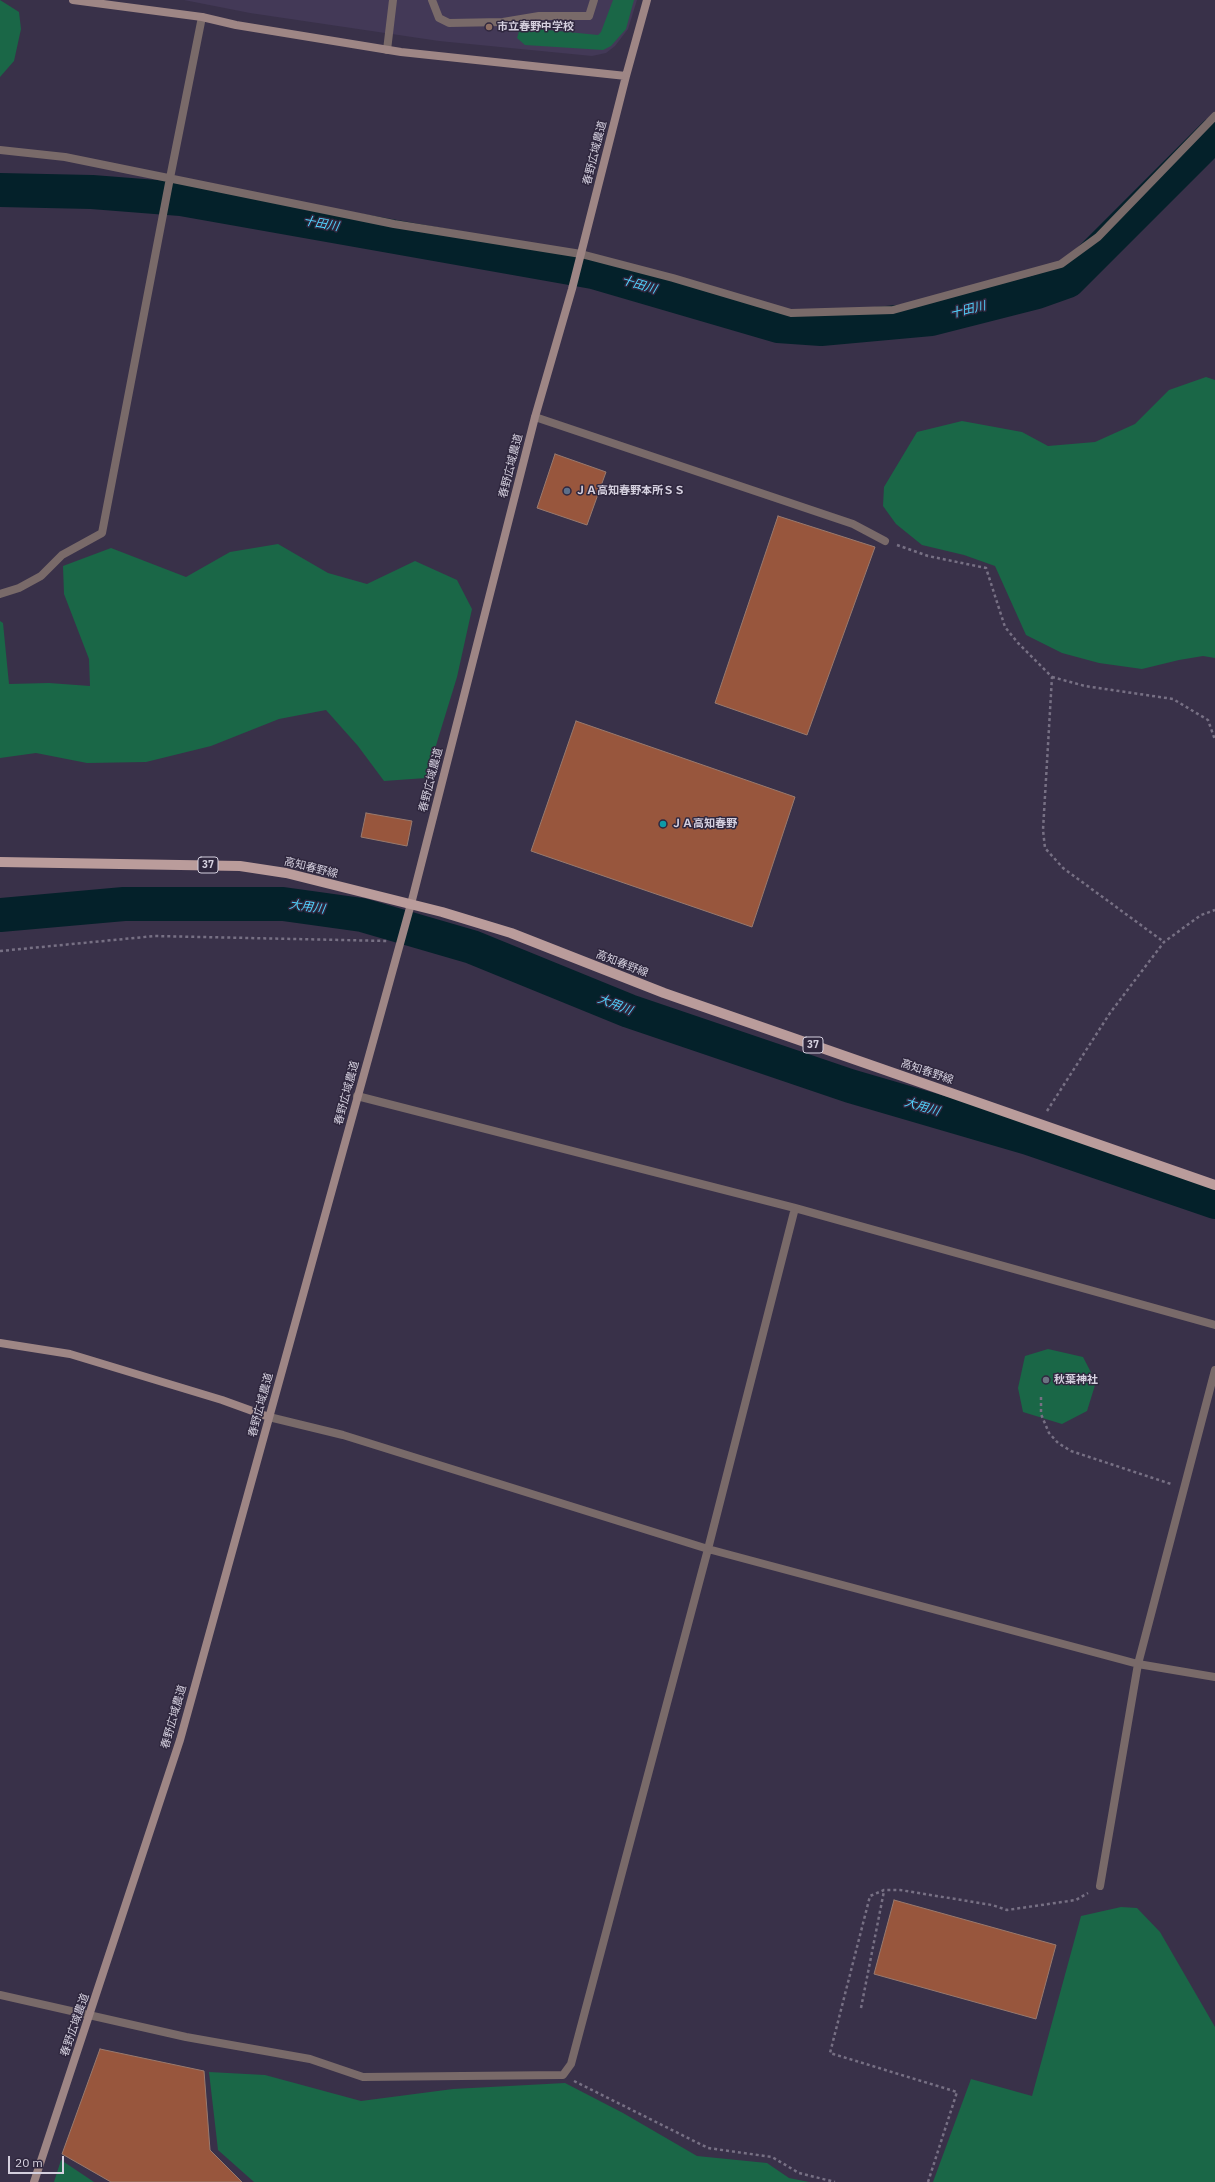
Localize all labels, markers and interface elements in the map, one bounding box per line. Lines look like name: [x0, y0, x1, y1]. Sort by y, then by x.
place label: 市立春野中学校: [497, 20, 574, 34]
marker: 市立春野中学校: [484, 22, 494, 32]
street label: 春野広域農道: [581, 119, 609, 187]
water label: 十田川: [302, 214, 340, 234]
water label: 十田川: [620, 273, 658, 297]
water label: 十田川: [949, 299, 987, 321]
street label: 春野広域農道: [497, 432, 525, 500]
place label: ＪＡ高知春野本所ＳＳ: [575, 484, 685, 498]
marker: ＪＡ高知春野本所ＳＳ: [562, 486, 572, 496]
street label: 春野広域農道: [417, 746, 445, 814]
place label: ＪＡ高知春野: [671, 817, 737, 831]
marker: ＪＡ高知春野: [658, 819, 668, 829]
street label: 高知春野線: [283, 855, 339, 881]
road number: 37: [198, 857, 218, 873]
water label: 大用川: [288, 897, 326, 917]
street label: 高知春野線: [594, 948, 650, 980]
water label: 大用川: [596, 992, 634, 1018]
road number: 37: [803, 1037, 823, 1053]
street label: 高知春野線: [899, 1057, 955, 1087]
street label: 春野広域農道: [332, 1059, 362, 1127]
water label: 大用川: [903, 1095, 941, 1119]
street label: 春野広域農道: [246, 1371, 276, 1439]
place label: 秋葉神社: [1054, 1373, 1098, 1387]
marker: 秋葉神社: [1041, 1375, 1051, 1385]
street label: 春野広域農道: [159, 1683, 189, 1751]
street label: 春野広域農道: [58, 1992, 92, 2058]
scale bar: [10, 2148, 66, 2174]
text: 20 m: [15, 2155, 43, 2170]

